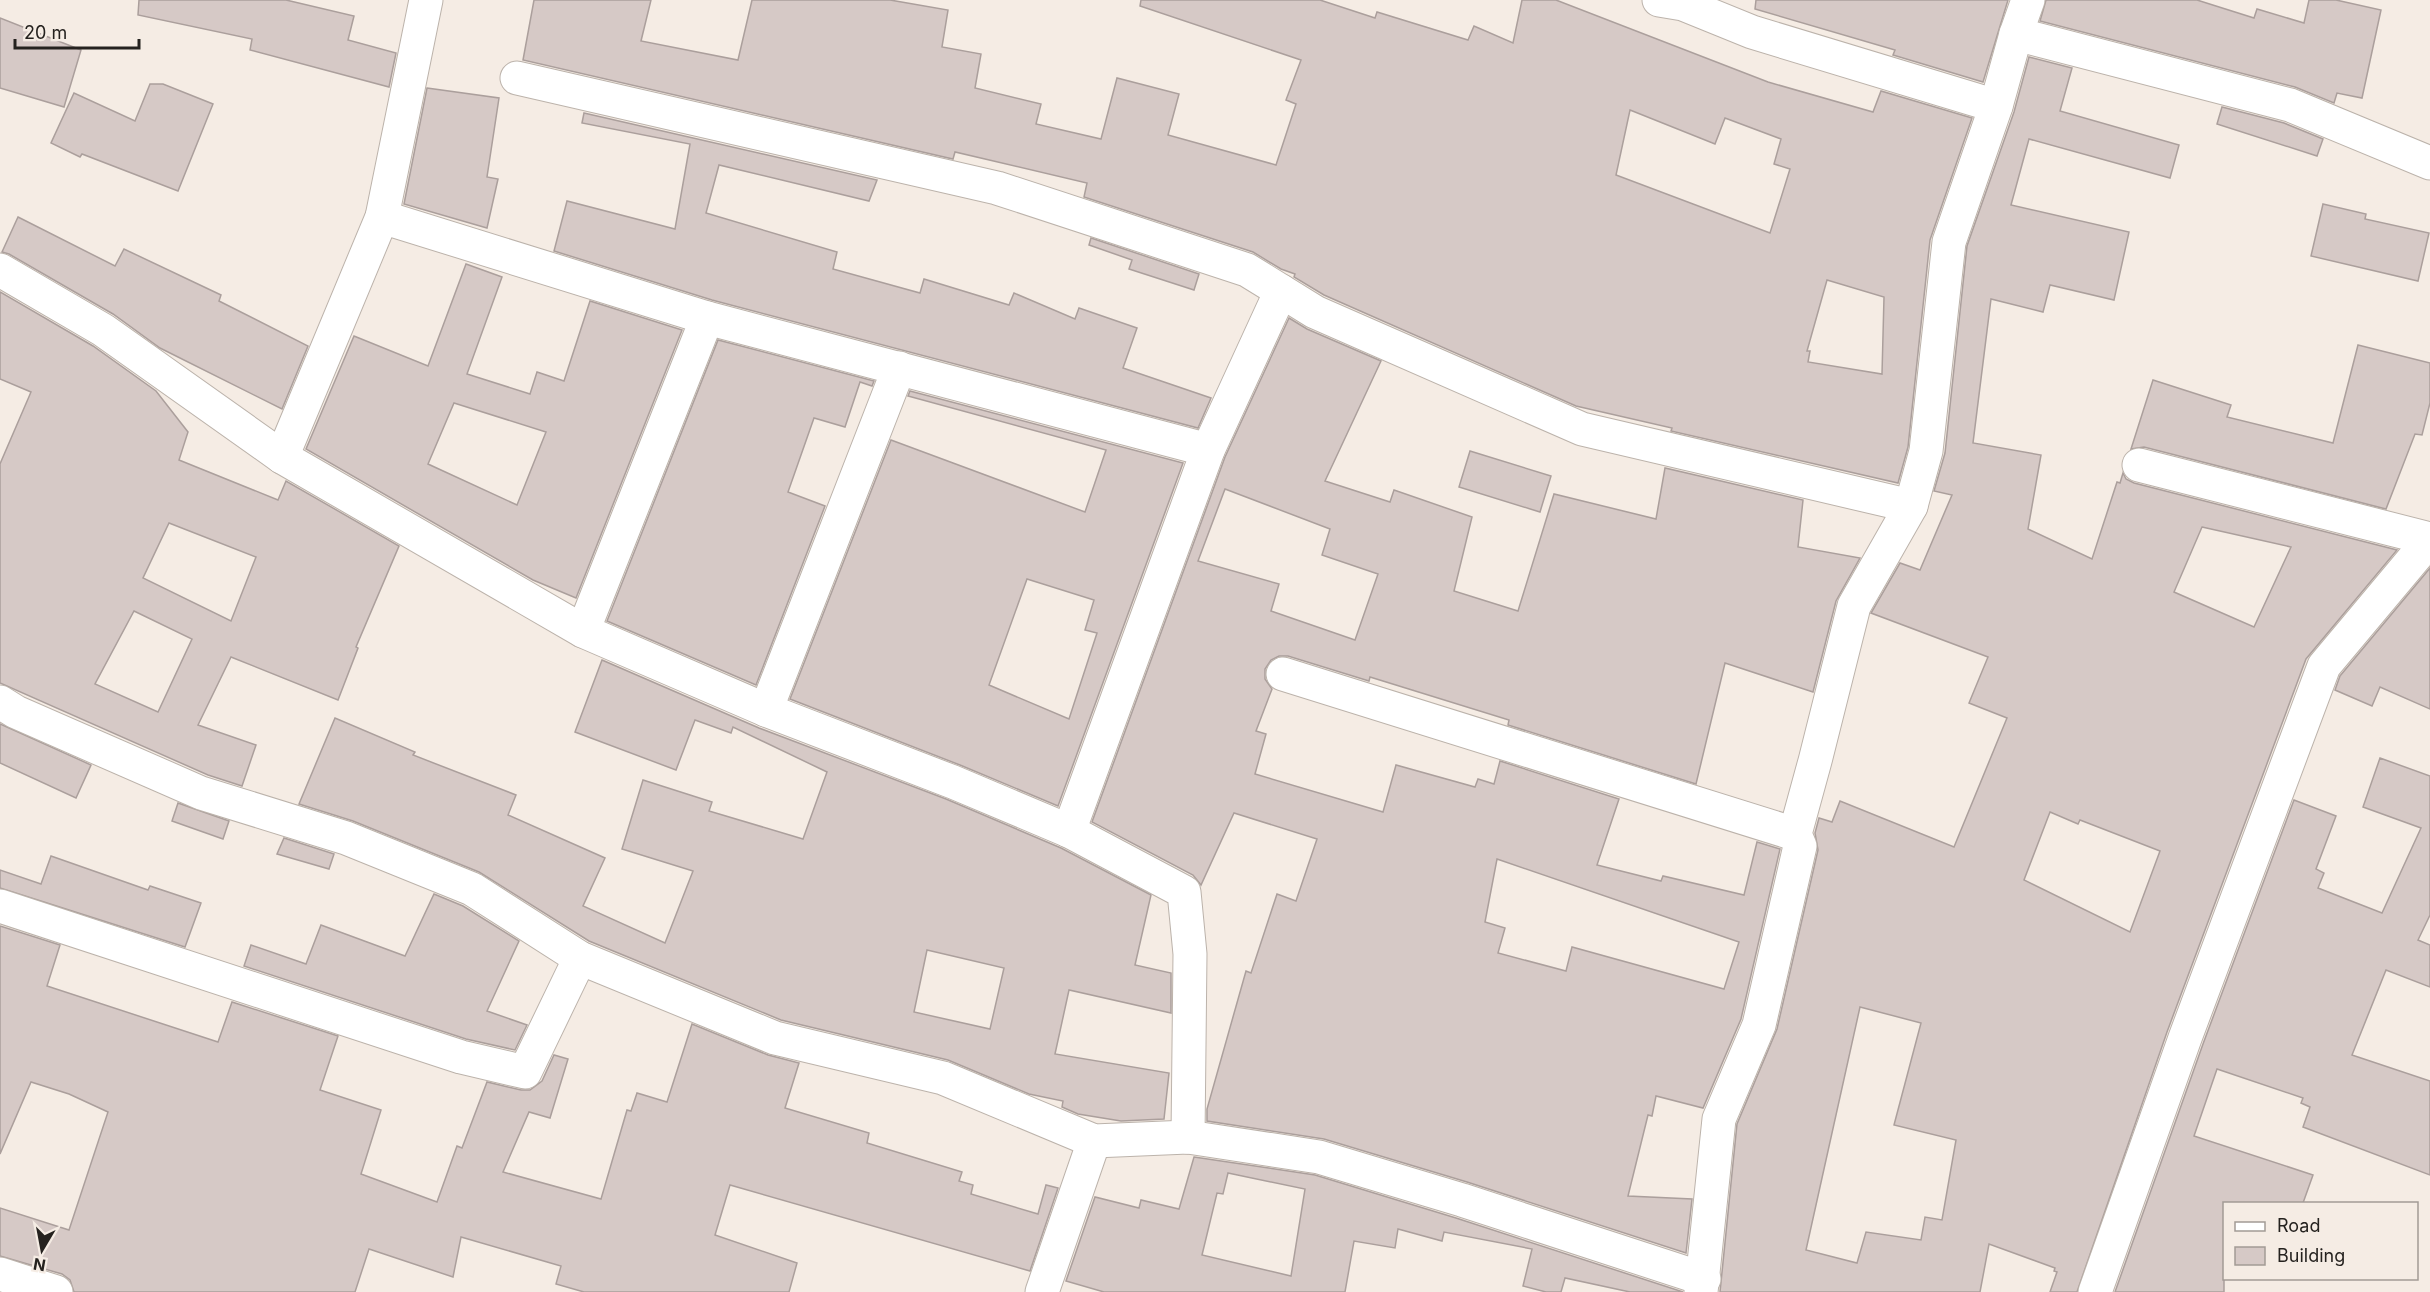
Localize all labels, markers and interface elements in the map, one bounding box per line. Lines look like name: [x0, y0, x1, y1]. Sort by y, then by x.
scale bar: [15, 12, 140, 50]
text: 20 m: [24, 22, 67, 43]
legend: [2223, 1202, 2418, 1280]
text: Road: [2277, 1215, 2320, 1236]
north arrow: [12, 1220, 72, 1280]
text: Building: [2277, 1245, 2345, 1266]
text: N: [32, 1254, 47, 1276]

